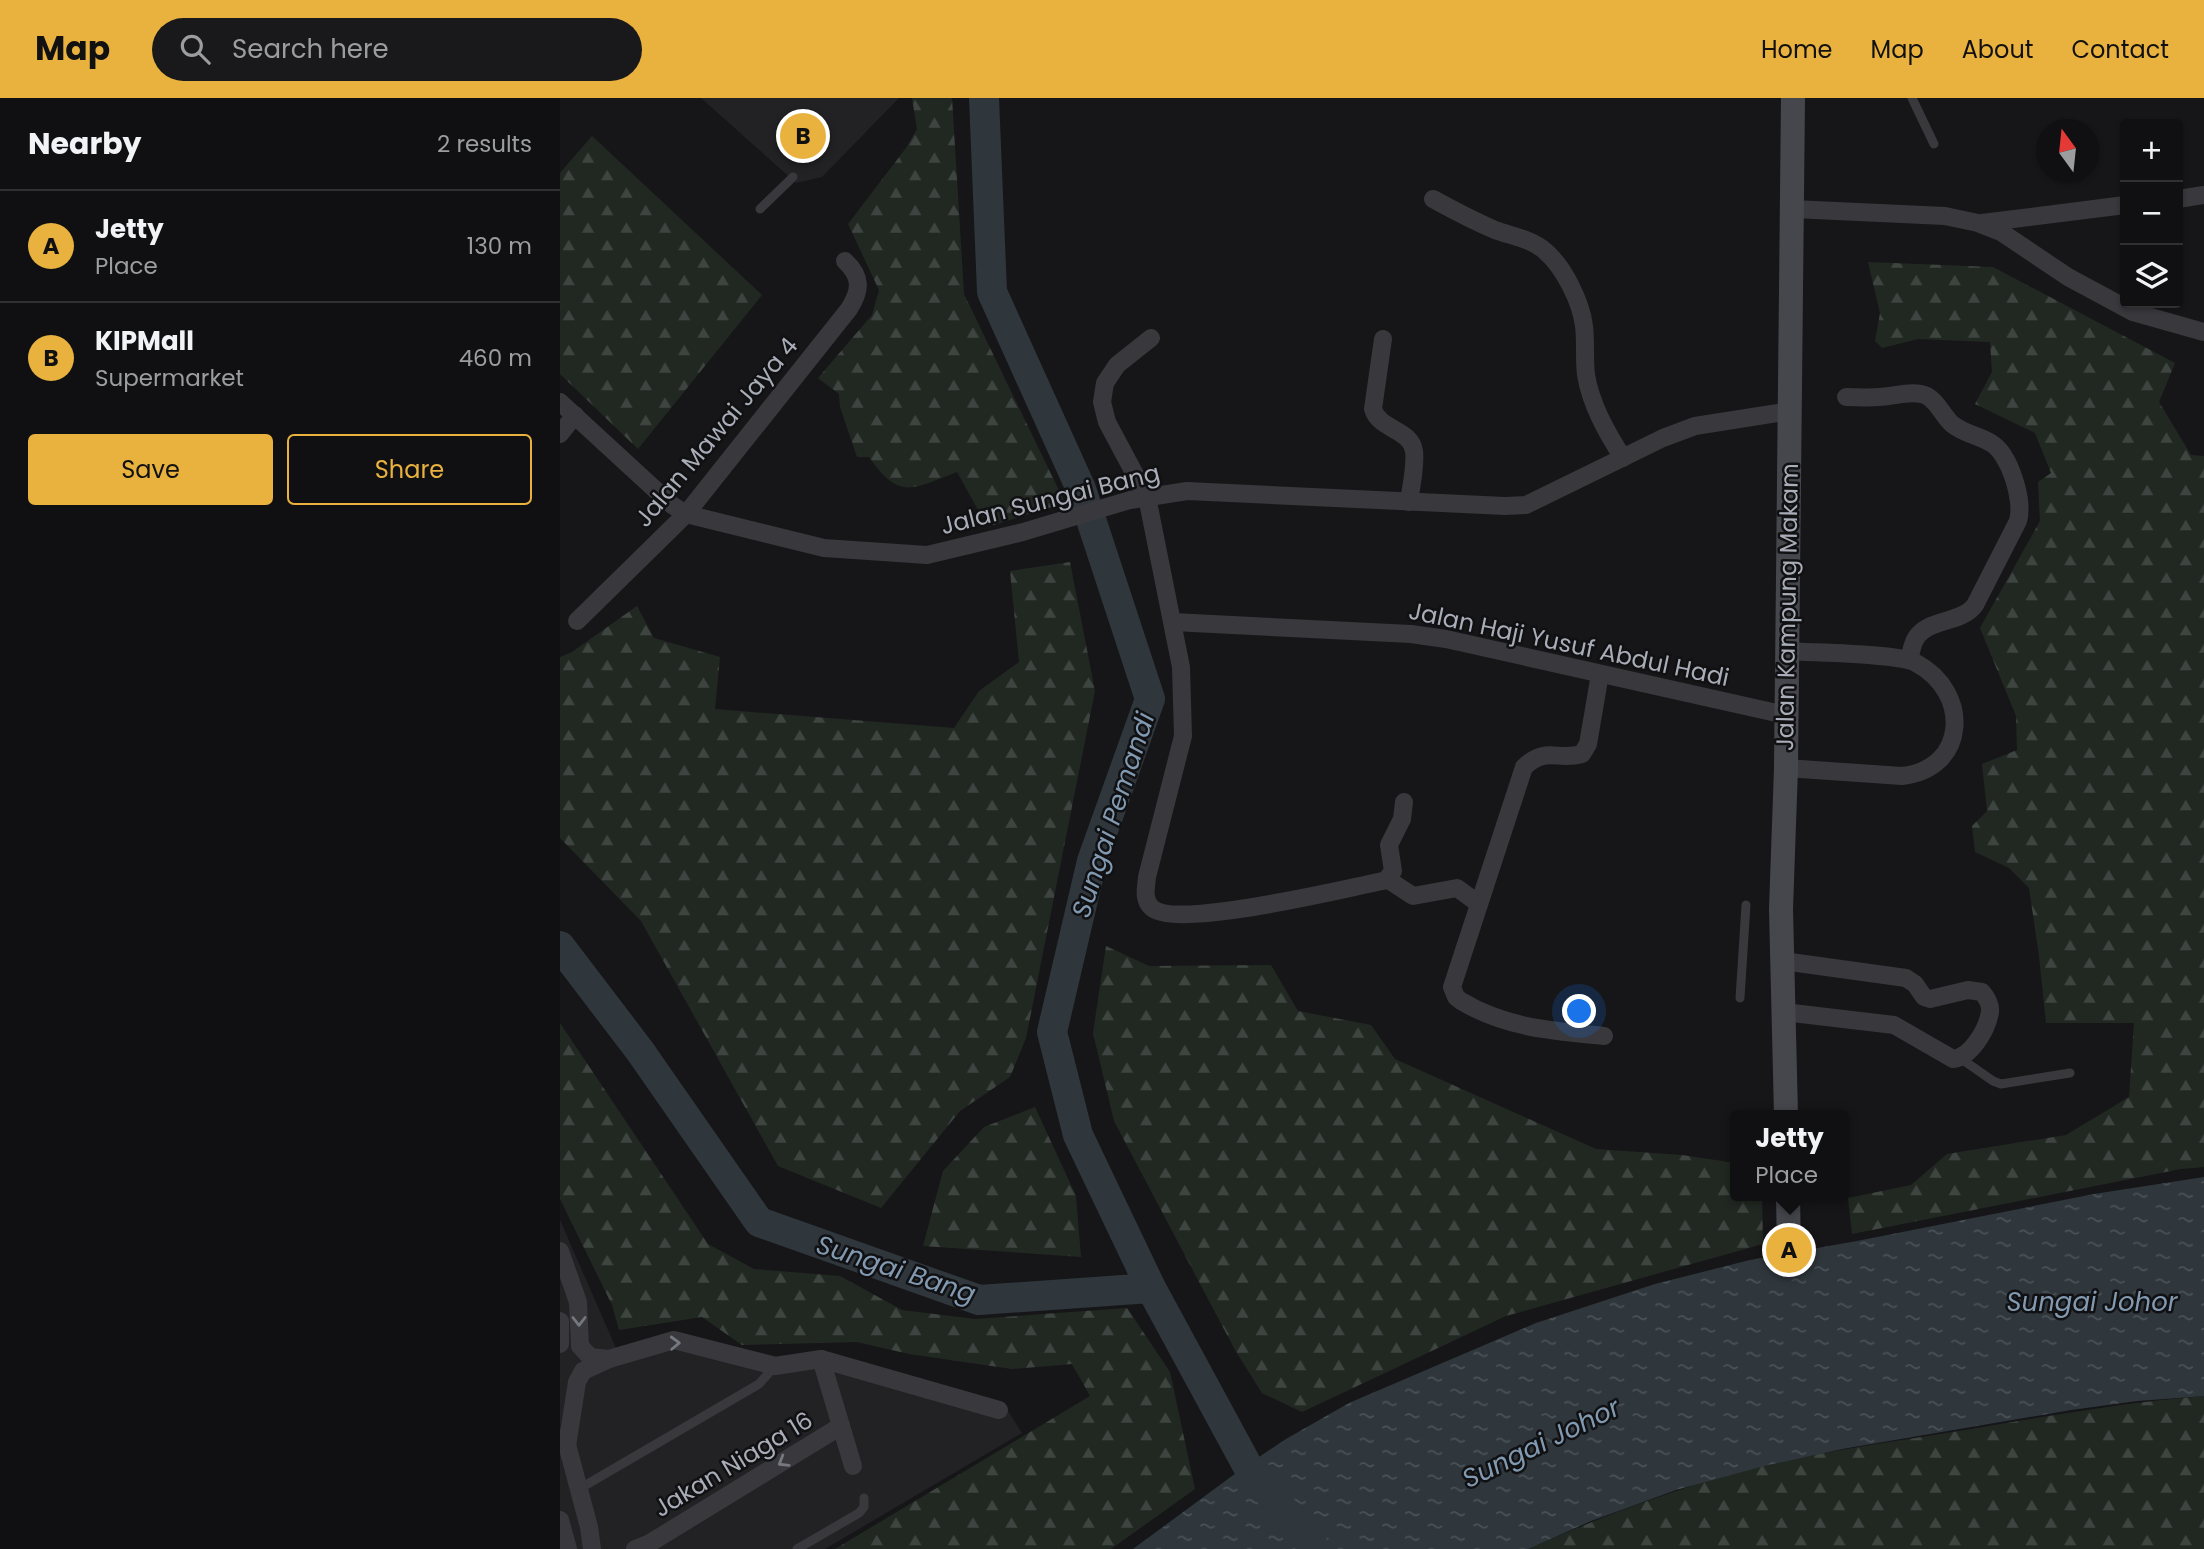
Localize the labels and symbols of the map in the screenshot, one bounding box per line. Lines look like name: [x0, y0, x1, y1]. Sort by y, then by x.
pin: B: [780, 110, 826, 162]
north arrow: [2036, 119, 2099, 182]
street label: Jalan Mawai Jaya 4: [627, 330, 805, 534]
street label: Jalan Sungai Bang: [937, 456, 1163, 542]
street label: Jalan Kampung Makam: [1768, 463, 1806, 751]
street label: Jalan Haji Yusuf Abdul Hadi: [1406, 594, 1732, 694]
water label: Sungai Pemandi: [1063, 707, 1163, 922]
your location: [1562, 994, 1596, 1028]
pin: A: [1766, 1224, 1812, 1276]
water label: Sungai Bang: [812, 1226, 980, 1312]
water label: Sungai Johor: [2006, 1284, 2179, 1320]
one-way arrow: [571, 1316, 586, 1327]
one-way arrow: [670, 1335, 681, 1351]
water label: Sungai Johor: [1456, 1389, 1627, 1497]
street label: Jakan Niaga 16: [647, 1403, 819, 1525]
one-way arrow: [777, 1454, 790, 1467]

